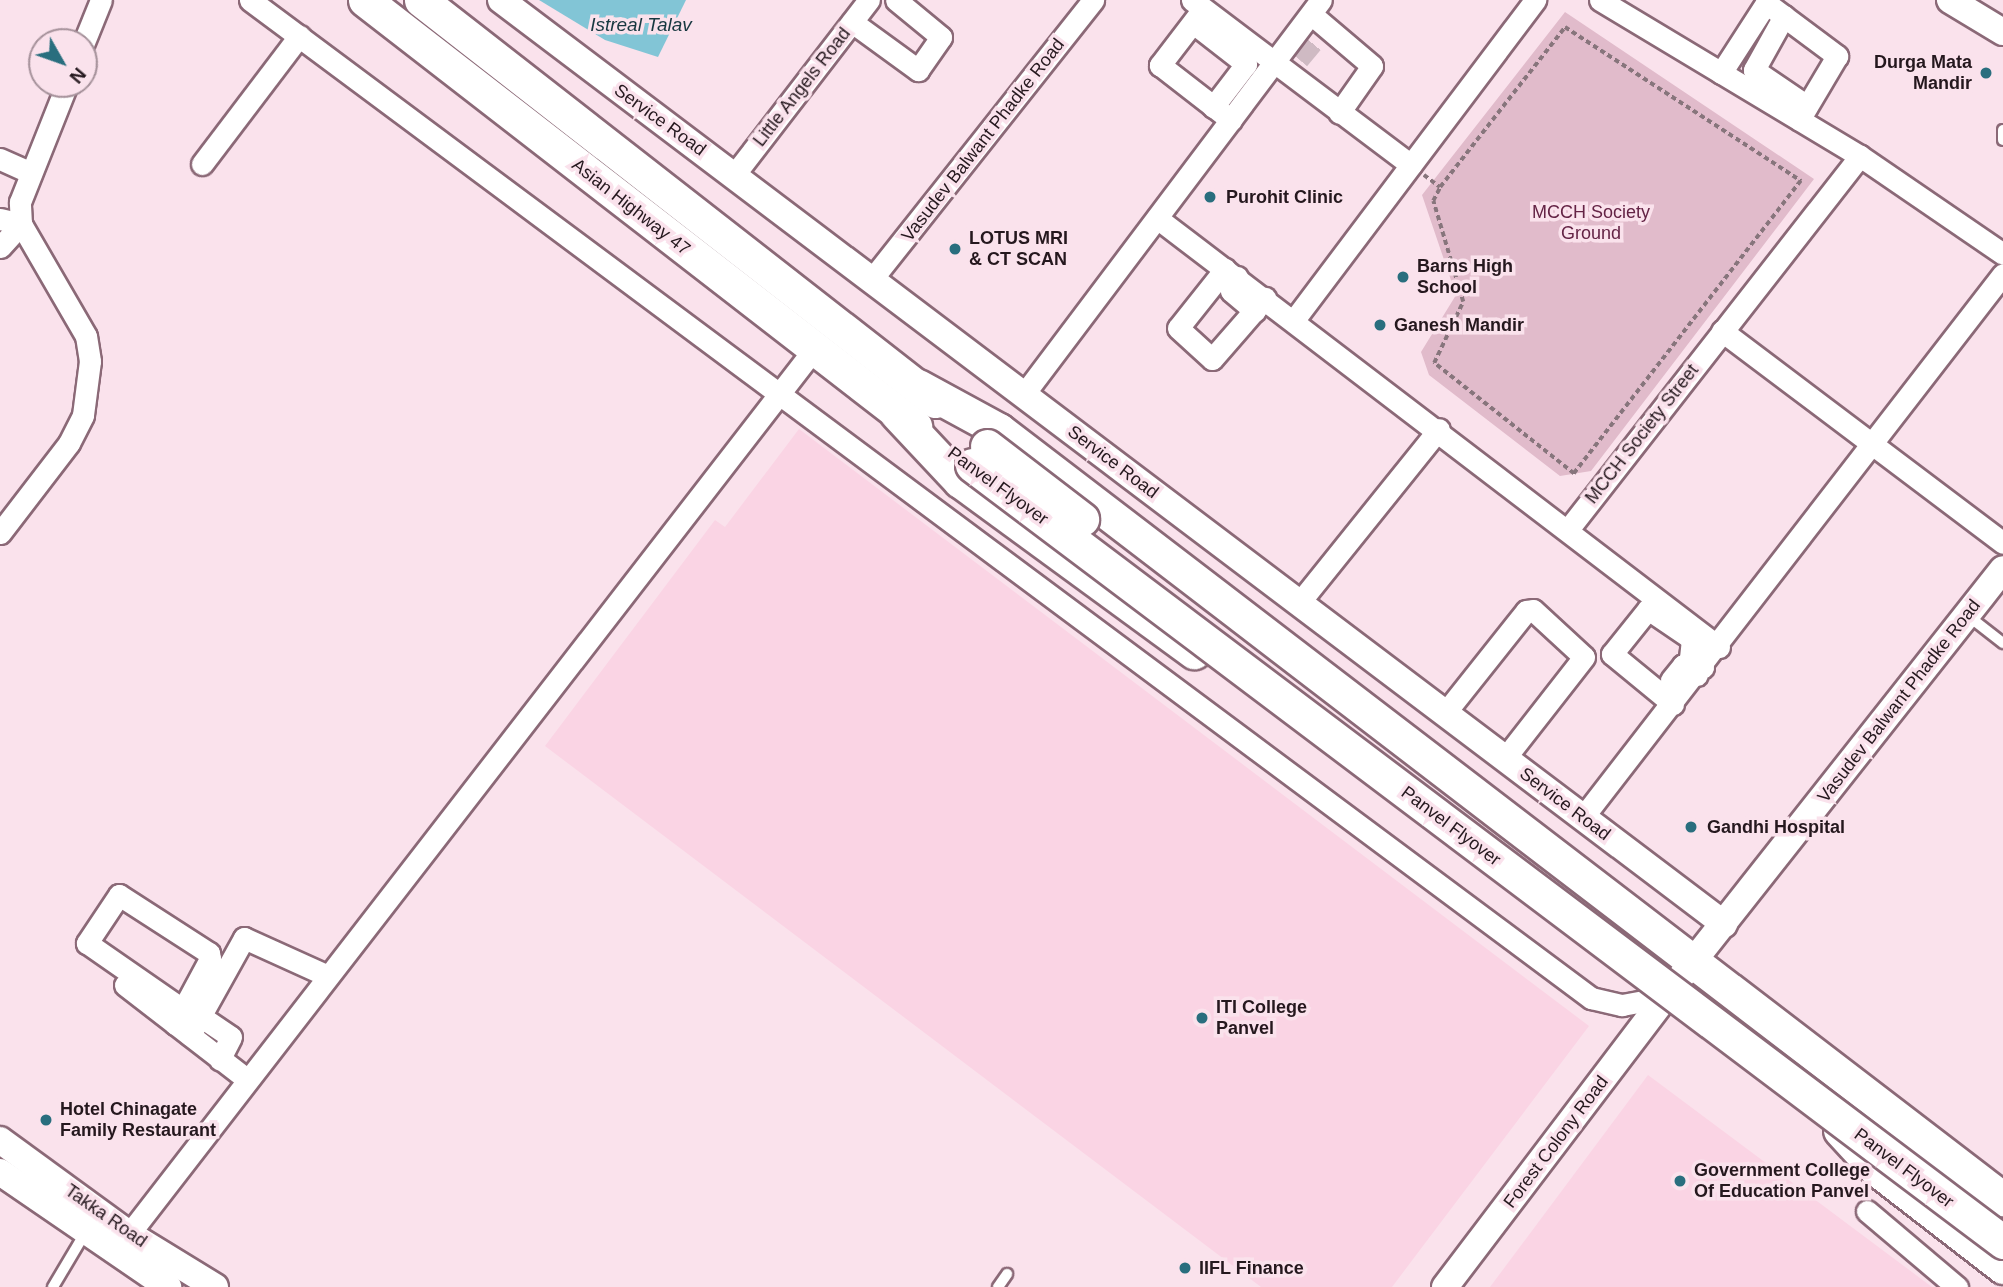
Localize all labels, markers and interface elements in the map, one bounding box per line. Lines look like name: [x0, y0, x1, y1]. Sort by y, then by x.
water label: Istreal Talav: [590, 14, 692, 36]
street label: Little Angels Road: [749, 23, 855, 151]
north arrow: [28, 28, 98, 98]
street label: Vasudev Balwant Phadke Road: [897, 34, 1069, 246]
place label: Durga Mata Mandir: [1874, 52, 1972, 94]
text: N: [65, 64, 90, 88]
marker: Durga Mata Mandir: [1978, 65, 1994, 81]
street label: Service Road: [610, 80, 710, 160]
street label: Asian Highway 47: [568, 154, 694, 260]
place label: Purohit Clinic: [1226, 186, 1343, 208]
marker: Purohit Clinic: [1200, 187, 1220, 207]
park label: MCCH Society Ground: [1532, 202, 1650, 244]
place label: LOTUS MRI & CT SCAN: [969, 228, 1068, 270]
marker: LOTUS MRI & CT SCAN: [947, 241, 963, 257]
place label: Barns High School: [1417, 256, 1513, 298]
marker: Barns High School: [1395, 269, 1411, 285]
place label: Ganesh Mandir: [1394, 314, 1524, 336]
marker: Ganesh Mandir: [1372, 317, 1388, 333]
street label: MCCH Society Street: [1581, 360, 1703, 508]
street label: Service Road: [1063, 421, 1163, 503]
street label: Panvel Flyover: [943, 442, 1053, 530]
street label: Vasudev Balwant Phadke Road: [1813, 595, 1985, 807]
street label: Service Road: [1515, 763, 1615, 845]
street label: Panvel Flyover: [1397, 782, 1505, 870]
place label: Gandhi Hospital: [1707, 816, 1845, 838]
marker: Gandhi Hospital: [1681, 817, 1701, 837]
place label: ITI College Panvel: [1216, 997, 1307, 1040]
marker: ITI College Panvel: [1194, 1010, 1210, 1026]
street label: Forest Colony Road: [1499, 1072, 1613, 1212]
place label: Hotel Chinagate Family Restaurant: [60, 1099, 216, 1142]
marker: Hotel Chinagate Family Restaurant: [38, 1112, 54, 1128]
street label: Panvel Flyover: [1850, 1124, 1958, 1212]
place label: Government College Of Education Panvel: [1694, 1160, 1870, 1202]
marker: Government College Of Education Panvel: [1672, 1173, 1688, 1189]
street label: Takka Road: [61, 1180, 151, 1252]
place label: IIFL Finance: [1199, 1257, 1304, 1279]
marker: IIFL Finance: [1177, 1260, 1193, 1276]

